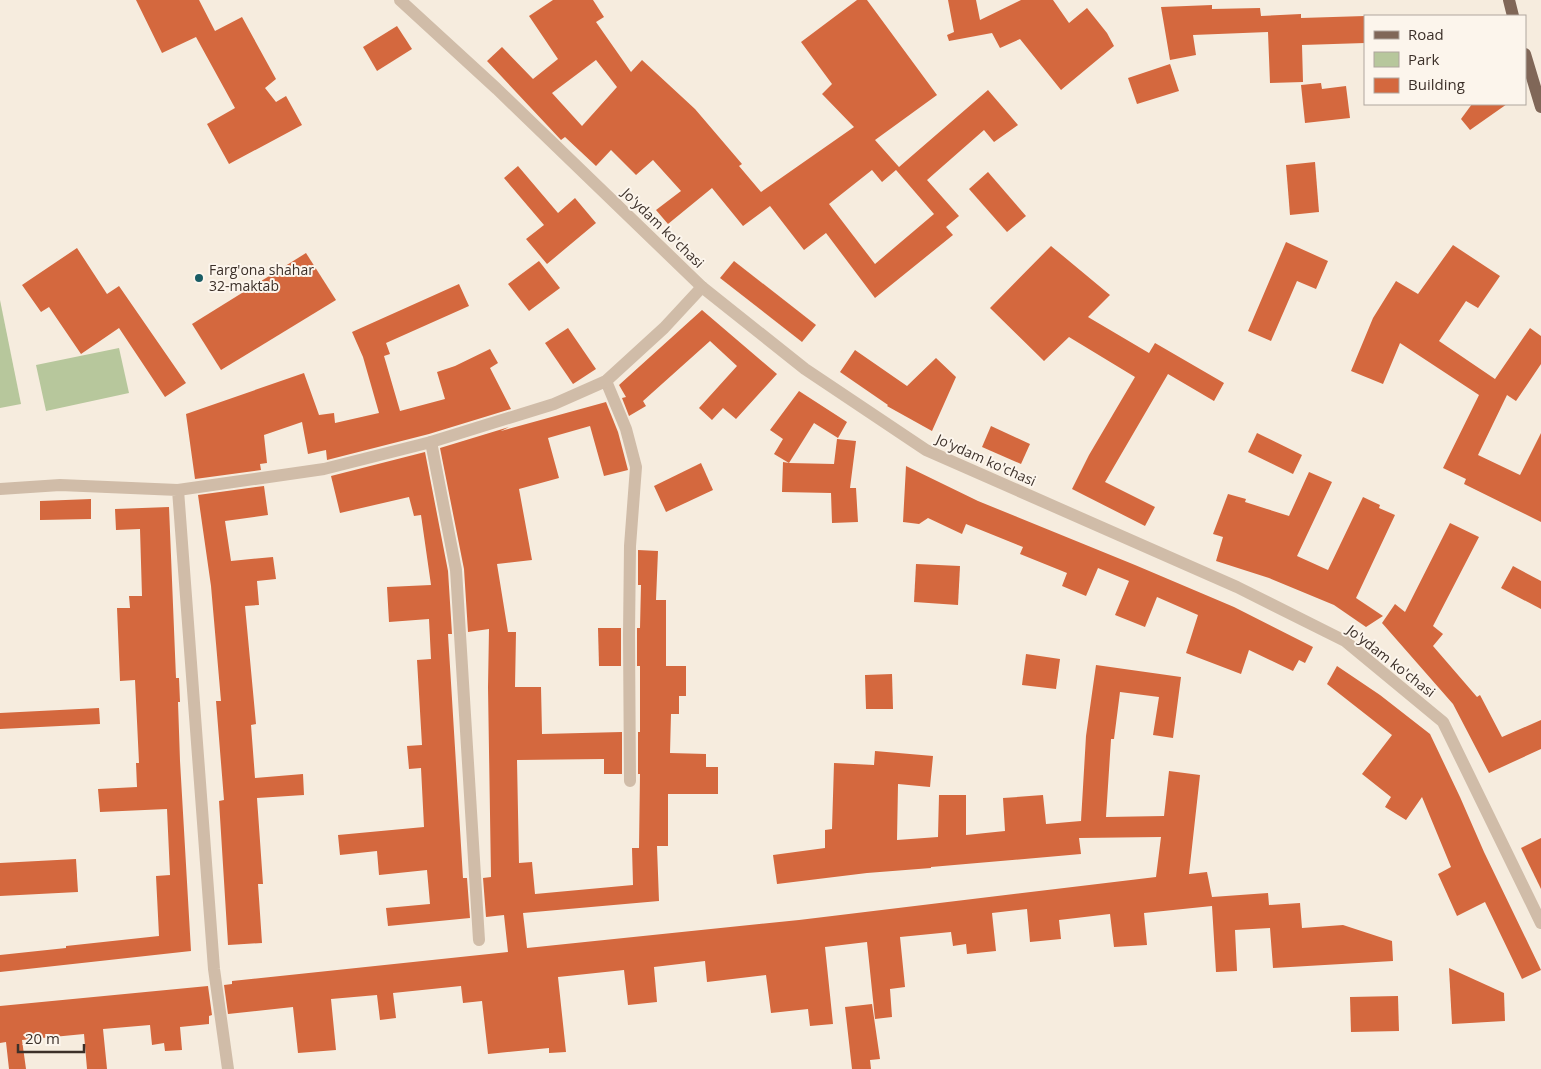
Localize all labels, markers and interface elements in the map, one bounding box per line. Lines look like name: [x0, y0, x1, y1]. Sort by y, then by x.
legend: [1364, 15, 1526, 105]
text: Road: [1408, 24, 1444, 44]
text: Park: [1408, 49, 1439, 69]
text: Building: [1408, 74, 1465, 94]
street label: Jo'ydam ko'chasi: [617, 182, 709, 272]
place label: Farg'ona shahar 32-maktab: [209, 260, 314, 295]
marker: Farg'ona shahar 32-maktab: [193, 272, 205, 284]
street label: Jo'ydam ko'chasi: [931, 428, 1039, 490]
street label: Jo'ydam ko'chasi: [1342, 619, 1439, 701]
scale bar: [18, 1022, 84, 1054]
text: 20 m: [25, 1028, 60, 1048]

